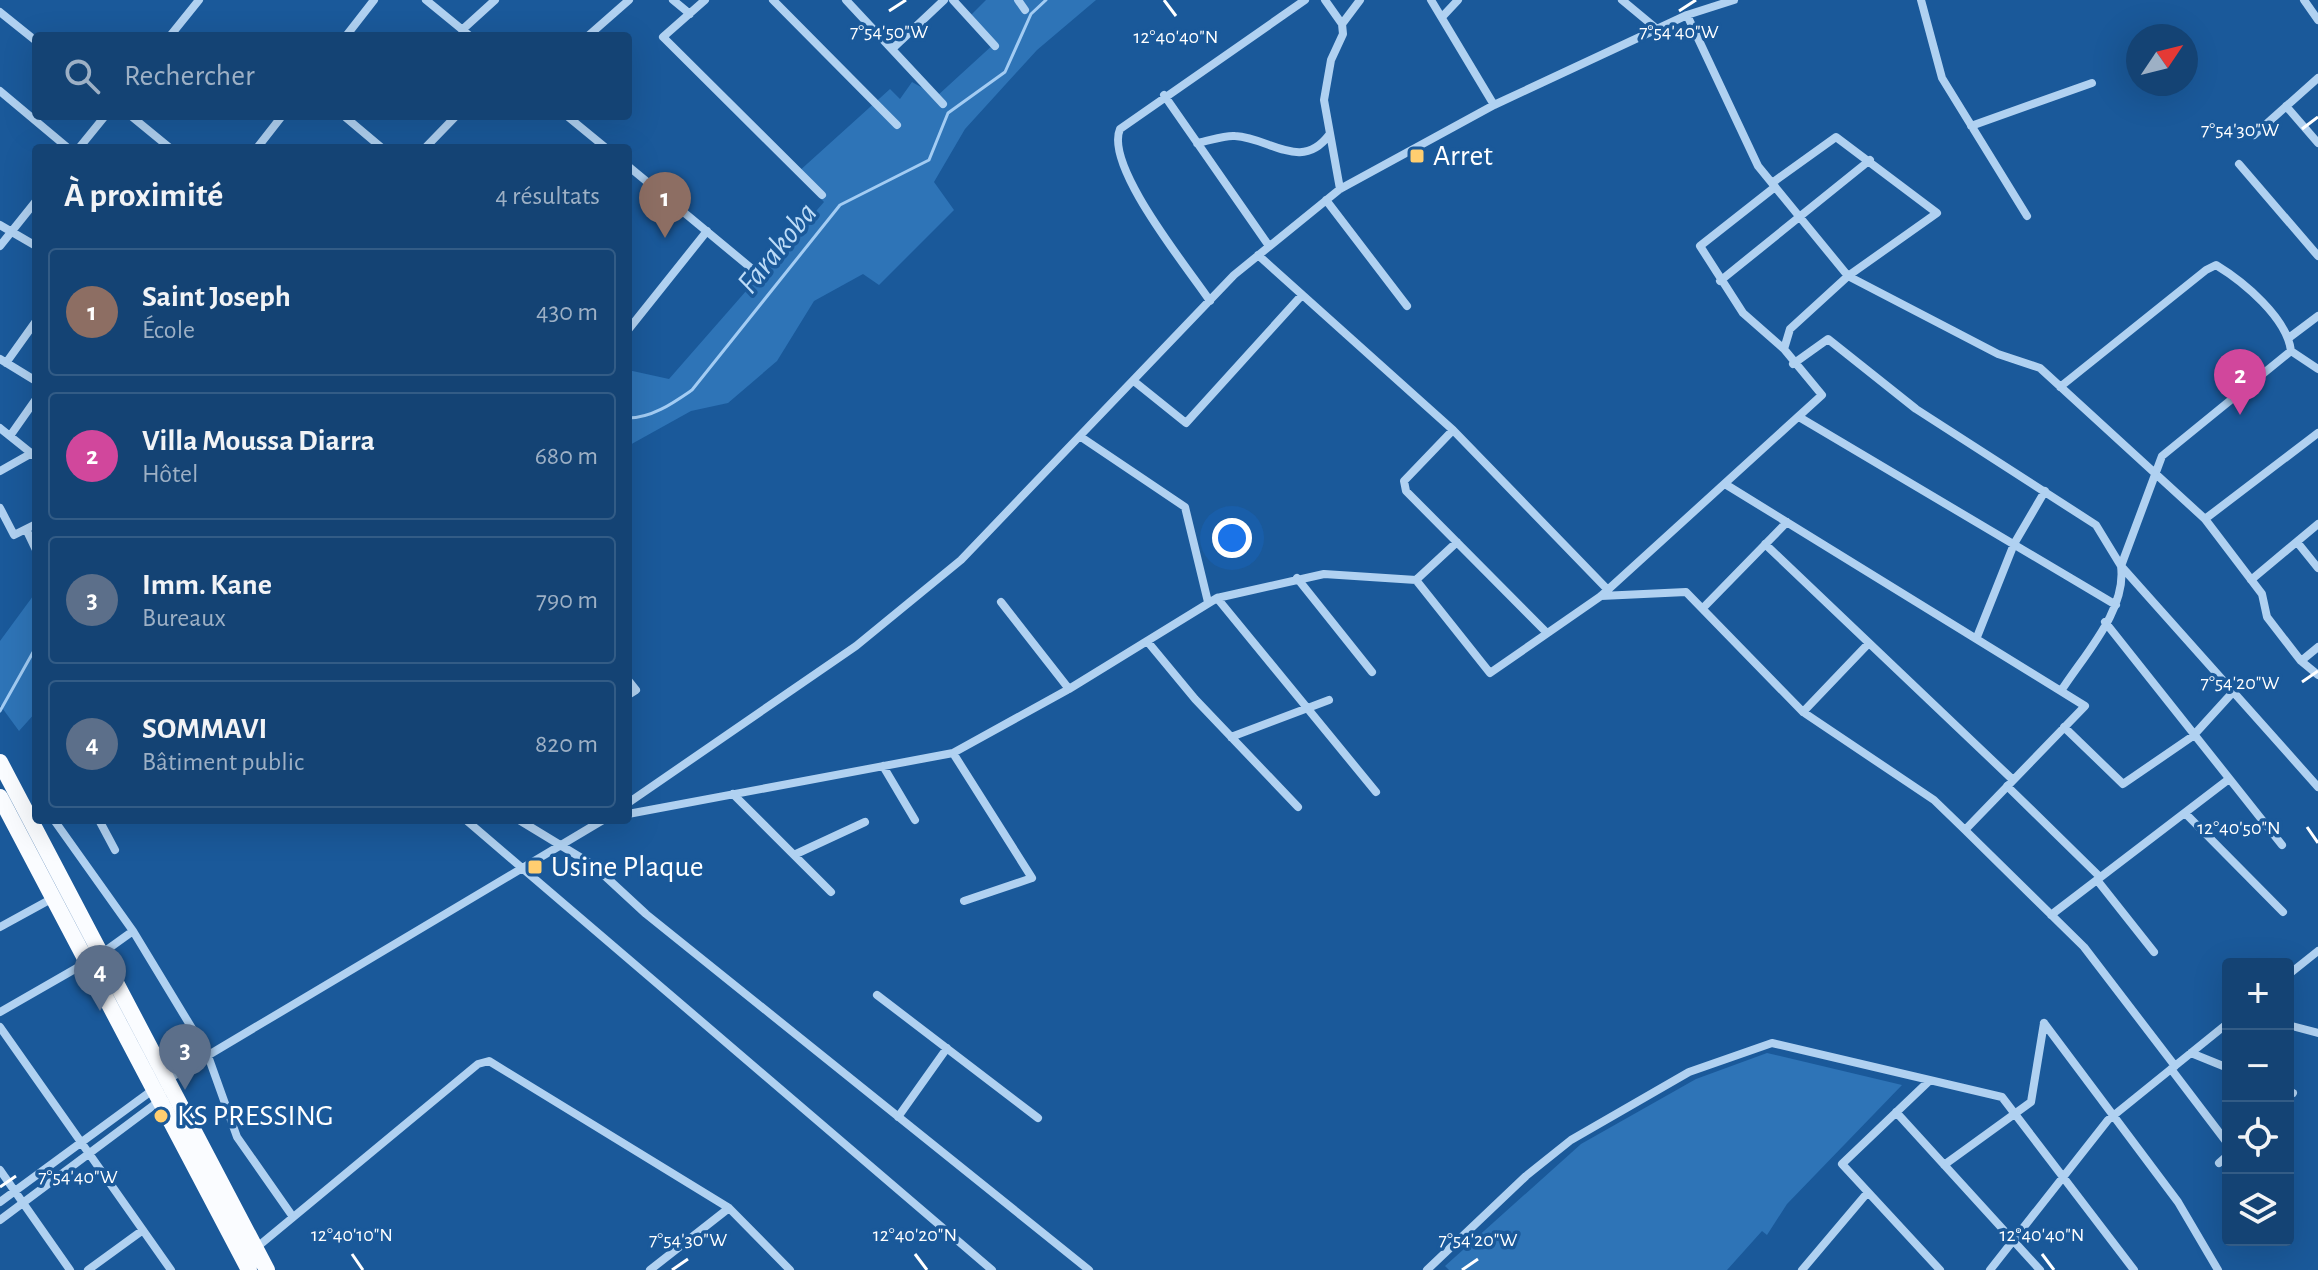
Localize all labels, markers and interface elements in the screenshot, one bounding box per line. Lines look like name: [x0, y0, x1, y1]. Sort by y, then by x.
text: 7°54'50"W: [850, 22, 928, 42]
text: 7°54'40"W: [1639, 22, 1719, 42]
north arrow: [2126, 24, 2198, 96]
text: 12°40'40"N: [1134, 27, 1218, 47]
search box: [32, 32, 632, 120]
icon: search: [60, 54, 104, 98]
text: Rechercher: [124, 61, 255, 91]
text: 7°54'30"W: [2201, 120, 2279, 140]
place label: Arret: [1433, 141, 1493, 171]
marker: Arret: [1408, 147, 1426, 165]
pin: 1: [639, 172, 691, 238]
text: À proximité: [64, 179, 223, 213]
text: 4 résultats: [495, 183, 600, 209]
water label: Farakoba: [731, 197, 823, 299]
text: Saint Joseph: [142, 282, 291, 312]
text: 1: [87, 299, 97, 325]
text: 430 m: [536, 299, 598, 325]
text: École: [142, 317, 195, 343]
pin: 2: [2214, 349, 2266, 415]
text: Villa Moussa Diarra: [142, 426, 375, 456]
text: 2: [86, 443, 98, 469]
text: 680 m: [535, 443, 598, 469]
text: Hôtel: [142, 461, 198, 487]
your location: [1212, 518, 1252, 558]
text: Imm. Kane: [142, 570, 272, 600]
text: 3: [86, 587, 98, 613]
text: 790 m: [536, 587, 598, 613]
text: Bureaux: [142, 605, 226, 631]
text: 7°54'20"W: [2201, 673, 2280, 693]
text: SOMMAVI: [142, 714, 267, 744]
text: 4: [85, 731, 99, 757]
text: 820 m: [535, 731, 598, 757]
text: Bâtiment public: [142, 749, 304, 775]
text: 12°40'50"N: [2197, 818, 2281, 838]
place label: Usine Plaque: [551, 852, 704, 882]
marker: Usine Plaque: [526, 858, 544, 876]
pin: 4: [74, 945, 126, 1011]
map controls: [2222, 958, 2294, 1246]
button: +: [2222, 958, 2294, 1030]
pin: 3: [159, 1024, 211, 1090]
button: −: [2222, 1030, 2294, 1102]
place label: KS PRESSING: [177, 1101, 334, 1131]
button: locate: [2222, 1102, 2294, 1174]
marker: KS PRESSING: [152, 1107, 170, 1125]
text: 7°54'40"W: [38, 1167, 118, 1187]
button: layers: [2222, 1174, 2294, 1246]
text: 12°40'10"N: [311, 1225, 393, 1245]
text: 12°40'20"N: [873, 1225, 957, 1245]
text: 12°40'40"N: [2000, 1225, 2084, 1245]
text: 7°54'30"W: [649, 1230, 727, 1250]
text: 7°54'20"W: [1439, 1230, 1518, 1250]

